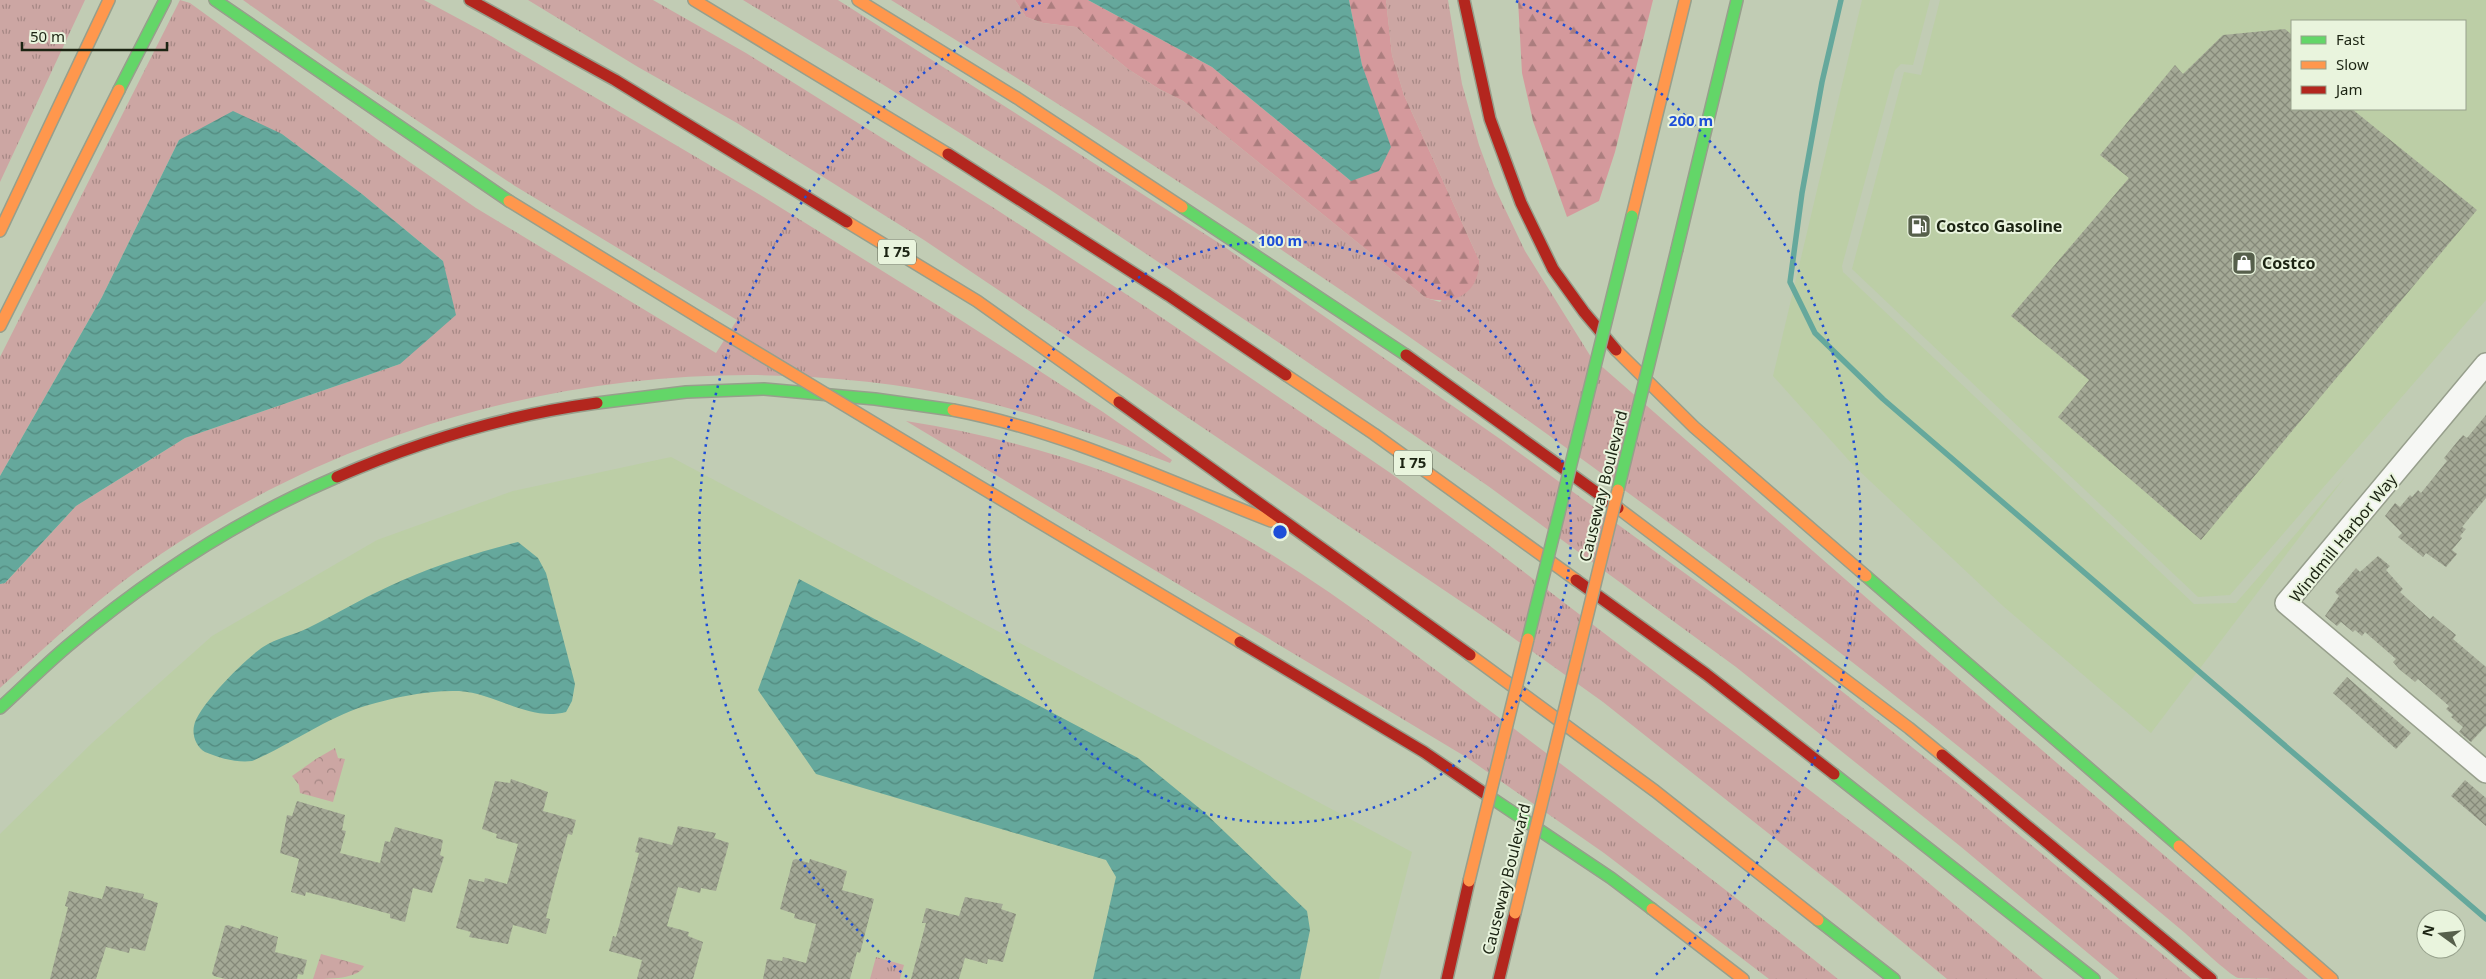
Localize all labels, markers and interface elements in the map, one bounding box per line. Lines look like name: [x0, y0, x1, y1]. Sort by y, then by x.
scale bar: [22, 20, 168, 52]
legend: [2291, 20, 2466, 110]
text: 50 m: [30, 26, 65, 46]
text: Fast: [2336, 29, 2365, 49]
text: Slow: [2336, 54, 2369, 74]
text: Jam: [2334, 79, 2363, 99]
text: 200 m: [1669, 110, 1713, 130]
fuel station icon: Costco Gasoline: [1906, 213, 1932, 239]
place label: Costco Gasoline: [1936, 215, 2062, 237]
text: 100 m: [1258, 230, 1302, 250]
road number: I 75: [878, 240, 916, 264]
shop icon: Costco: [2231, 250, 2257, 276]
place label: Costco: [2262, 252, 2316, 274]
street label: Causeway Boulevard: [1574, 408, 1632, 564]
road number: I 75: [1394, 450, 1432, 476]
street label: Windmill Harbor Way: [2284, 468, 2402, 607]
centre of rings: [1271, 523, 1289, 541]
street label: Causeway Boulevard: [1477, 801, 1535, 957]
north arrow: [2416, 909, 2466, 959]
text: N: [2417, 923, 2439, 938]

